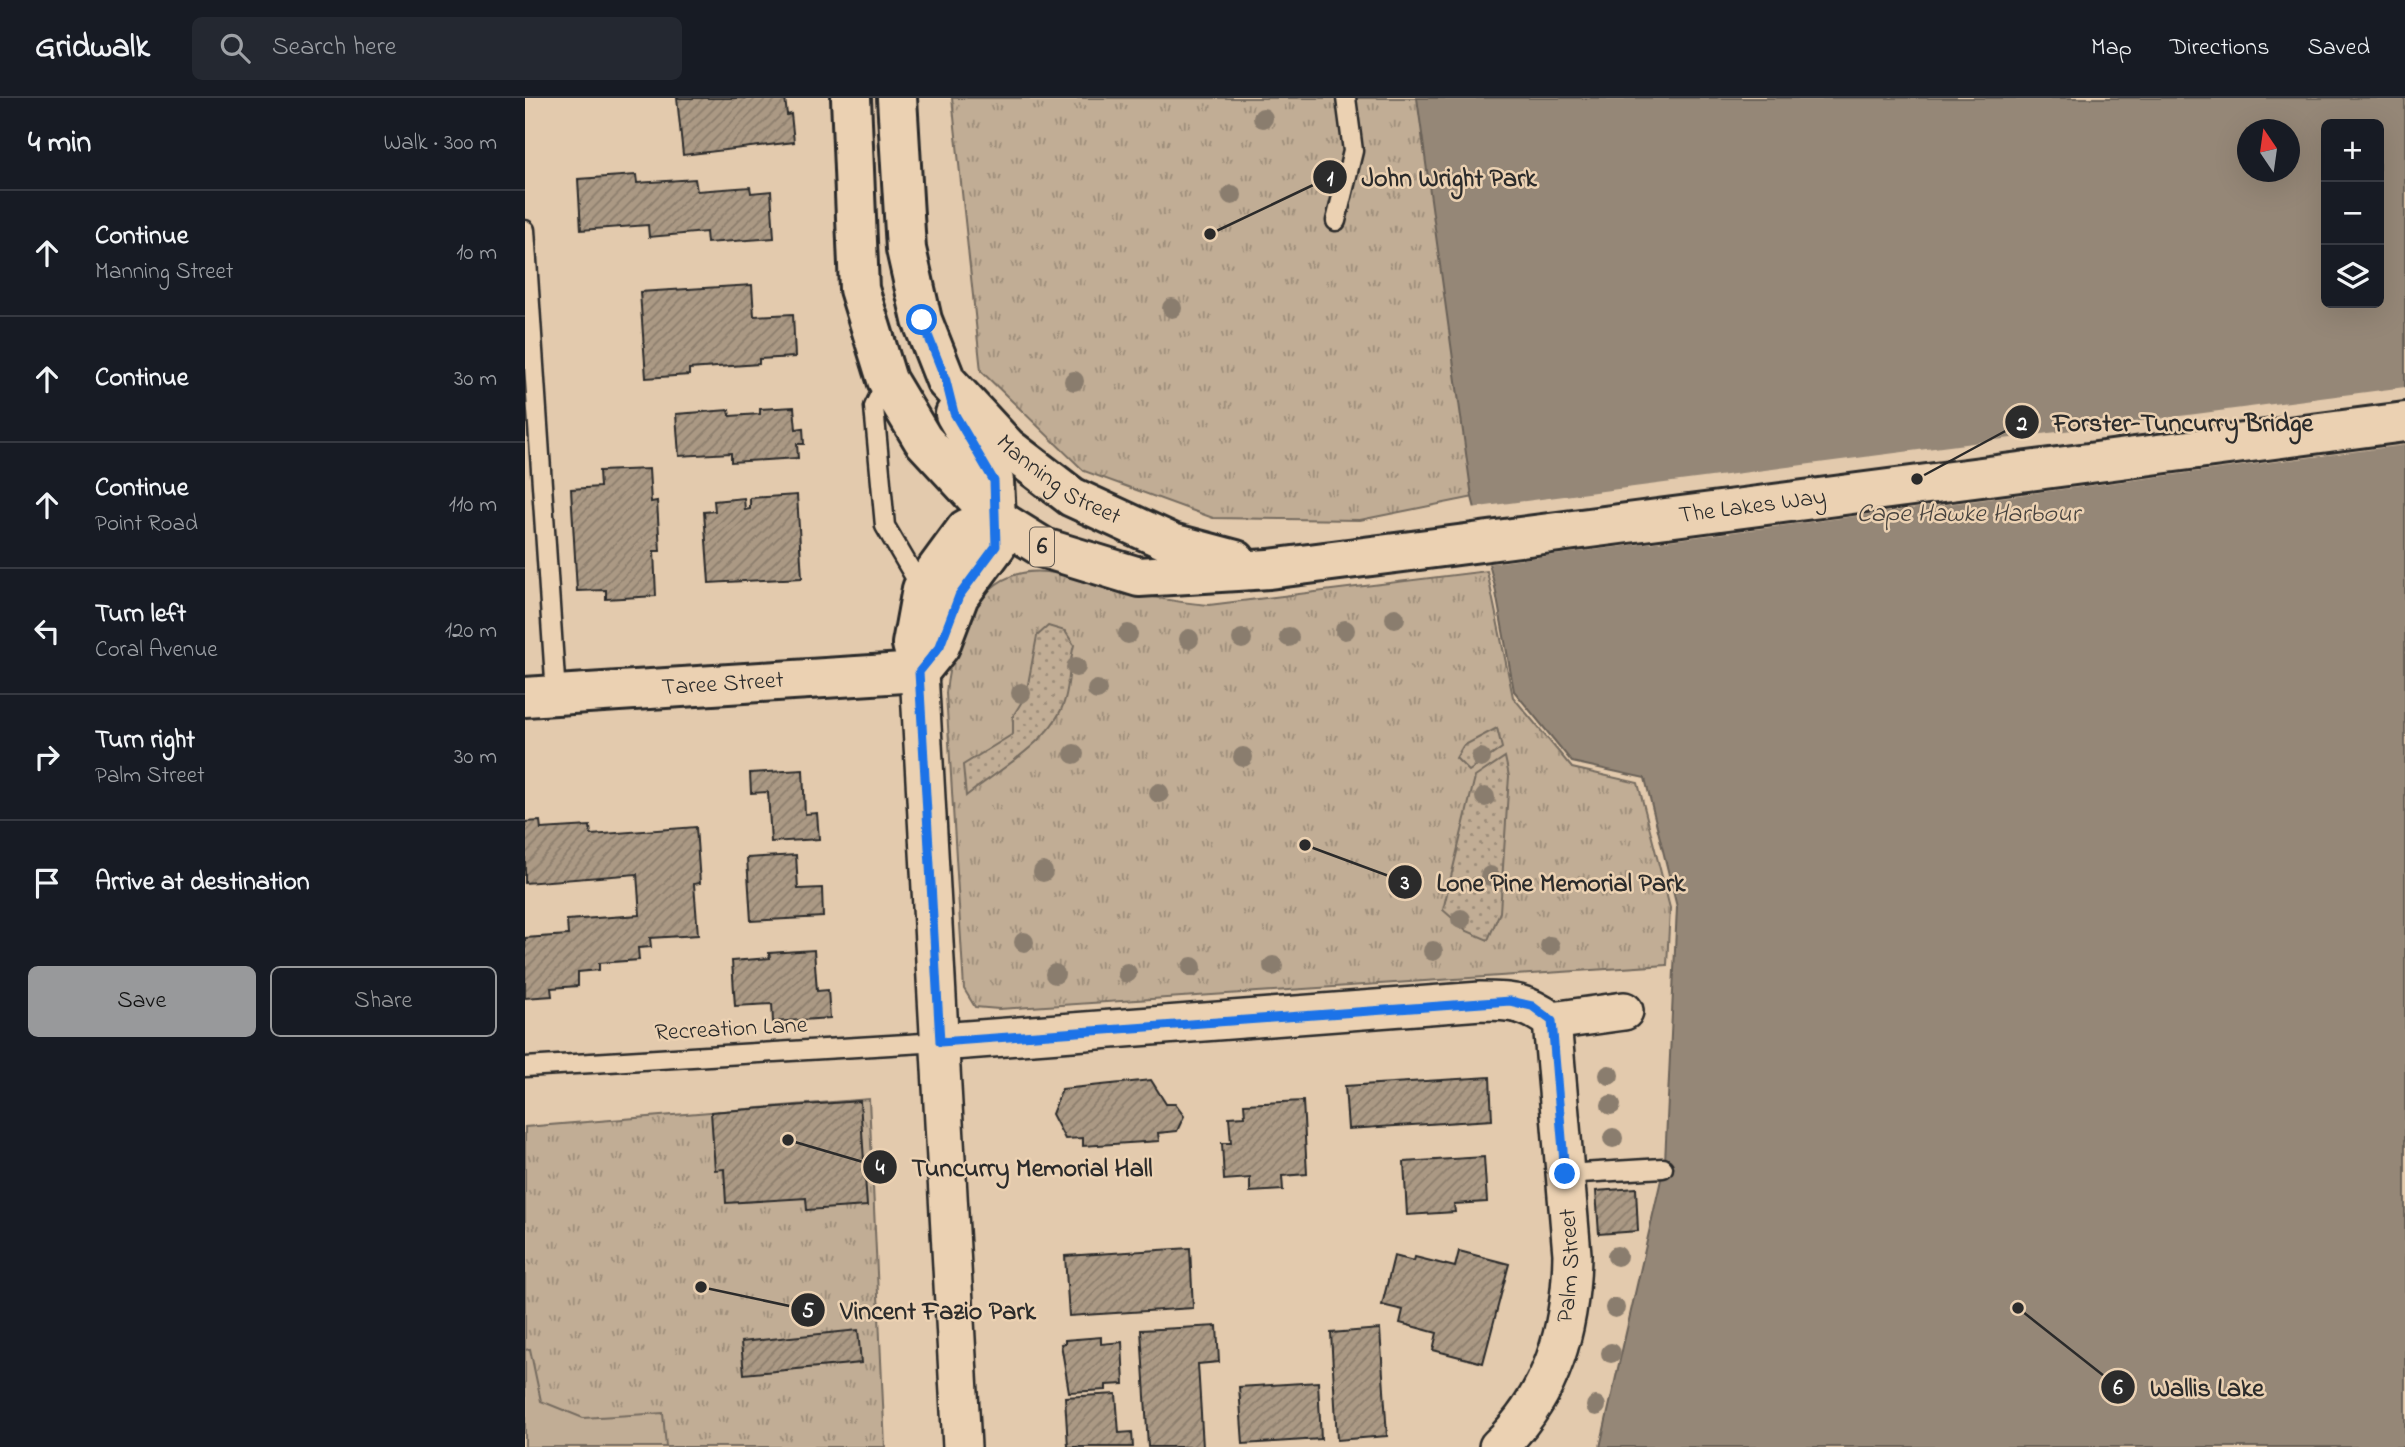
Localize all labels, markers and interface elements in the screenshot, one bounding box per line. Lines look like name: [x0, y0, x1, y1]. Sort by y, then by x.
search box: [192, 17, 682, 80]
text: Gridwalk: [35, 24, 150, 72]
icon: search: [216, 29, 254, 67]
text: Search here: [272, 29, 396, 67]
text: Map: [2091, 31, 2132, 66]
text: Directions: [2170, 31, 2269, 66]
text: Saved: [2307, 31, 2370, 66]
north arrow: [2237, 119, 2300, 182]
map controls: [2321, 119, 2384, 308]
button: +: [2321, 119, 2384, 182]
text: 4 min: [28, 122, 91, 166]
text: Walk · 300 m: [383, 127, 497, 160]
callout: John Wright Park: [1313, 154, 1551, 201]
text: John Wright Park: [1361, 161, 1537, 200]
text: 1: [1327, 165, 1334, 195]
button: −: [2321, 182, 2384, 245]
text: Continue: [95, 218, 188, 256]
icon: ahead: [28, 234, 66, 272]
text: 10 m: [456, 237, 497, 270]
button: layers: [2321, 245, 2384, 308]
text: Manning Street: [95, 256, 234, 289]
route start: [906, 304, 937, 335]
icon: ahead: [28, 360, 66, 398]
text: Continue: [95, 360, 188, 398]
text: 30 m: [454, 363, 497, 396]
callout: Forster-Tuncurry Bridge: [2004, 399, 2327, 446]
text: Forster-Tuncurry Bridge: [2051, 406, 2314, 445]
text: 2: [2016, 410, 2028, 440]
street label: Manning Street: [987, 427, 1126, 535]
text: Continue: [95, 470, 188, 508]
street label: The Lakes Way: [1677, 480, 1828, 534]
icon: ahead: [28, 486, 66, 524]
text: 110 m: [449, 489, 497, 522]
water label: Cape Hawke Harbour: [1856, 496, 2083, 534]
text: Point Road: [95, 508, 198, 541]
road number: 6: [1030, 528, 1054, 566]
text: Turn left: [95, 596, 186, 634]
icon: left: [28, 612, 66, 650]
text: 120 m: [445, 615, 497, 648]
text: Coral Avenue: [95, 634, 218, 667]
street label: Taree Street: [660, 663, 785, 706]
text: Turn right: [95, 722, 195, 760]
icon: right: [28, 738, 66, 776]
text: 30 m: [454, 741, 497, 774]
text: Palm Street: [95, 760, 205, 793]
callout: Lone Pine Memorial Park: [1388, 858, 1700, 905]
icon: arrive: [28, 864, 66, 902]
text: Arrive at destination: [95, 864, 310, 902]
text: Lone Pine Memorial Park: [1436, 866, 1686, 904]
text: 3: [1400, 869, 1410, 899]
button: Save: [28, 966, 256, 1037]
button: Share: [270, 966, 497, 1037]
street label: Recreation Lane: [654, 1009, 809, 1051]
callout: Tuncurry Memorial Hall: [862, 1143, 1166, 1190]
text: Tuncurry Memorial Hall: [911, 1151, 1153, 1189]
text: 4: [876, 1154, 885, 1184]
route end: [1549, 1158, 1580, 1189]
street label: Palm Street: [1548, 1207, 1590, 1326]
callout: Vincent Fazio Park: [791, 1286, 1050, 1333]
text: Vincent Fazio Park: [839, 1294, 1036, 1332]
text: 5: [802, 1297, 814, 1327]
callout: Wallis Lake: [2101, 1364, 2278, 1411]
text: Wallis Lake: [2150, 1371, 2265, 1409]
text: 6: [2113, 1374, 2123, 1404]

